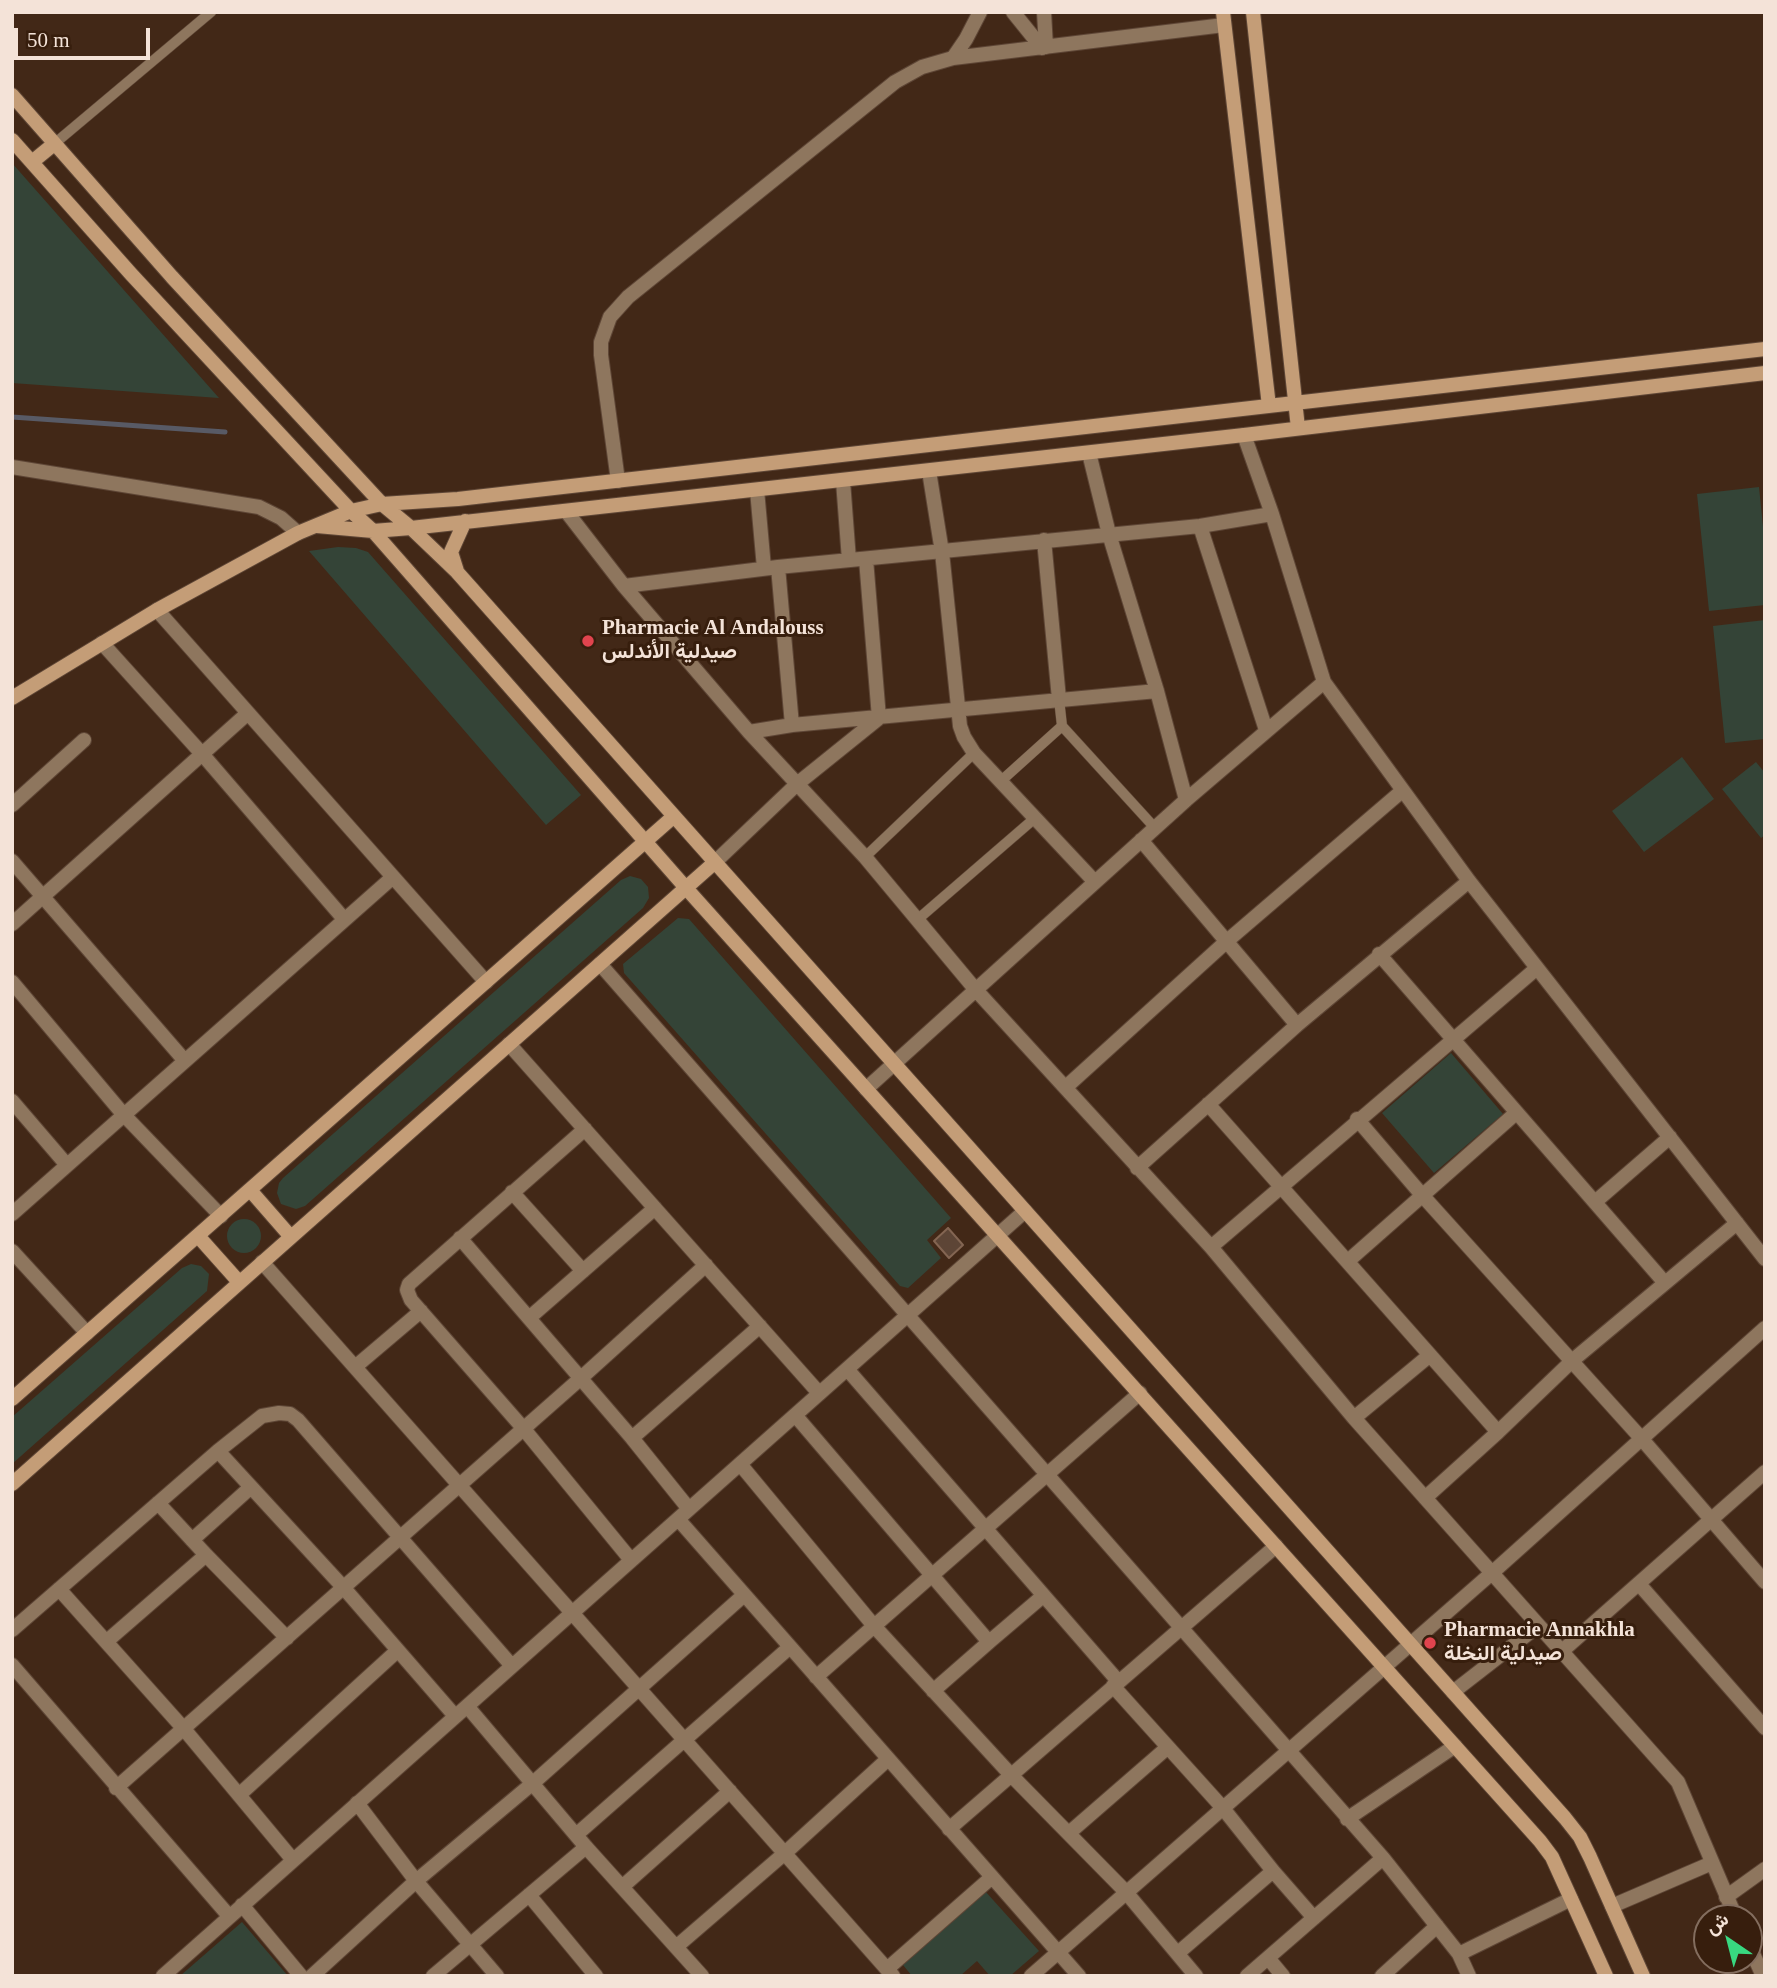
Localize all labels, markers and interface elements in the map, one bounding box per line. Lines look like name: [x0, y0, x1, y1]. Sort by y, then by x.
scale bar: [18, 14, 154, 58]
text: 50 m: [27, 28, 70, 52]
place label: Pharmacie Al Andalouss صيدلية الأندلس: [602, 616, 824, 666]
marker: Pharmacie Al Andalouss صيدلية الأندلس: [580, 633, 596, 649]
place label: Pharmacie Annakhla صيدلية النخلة: [1444, 1618, 1635, 1668]
marker: Pharmacie Annakhla صيدلية النخلة: [1422, 1635, 1438, 1651]
north arrow: [1693, 1904, 1763, 1974]
text: ش: [1701, 1908, 1732, 1938]

